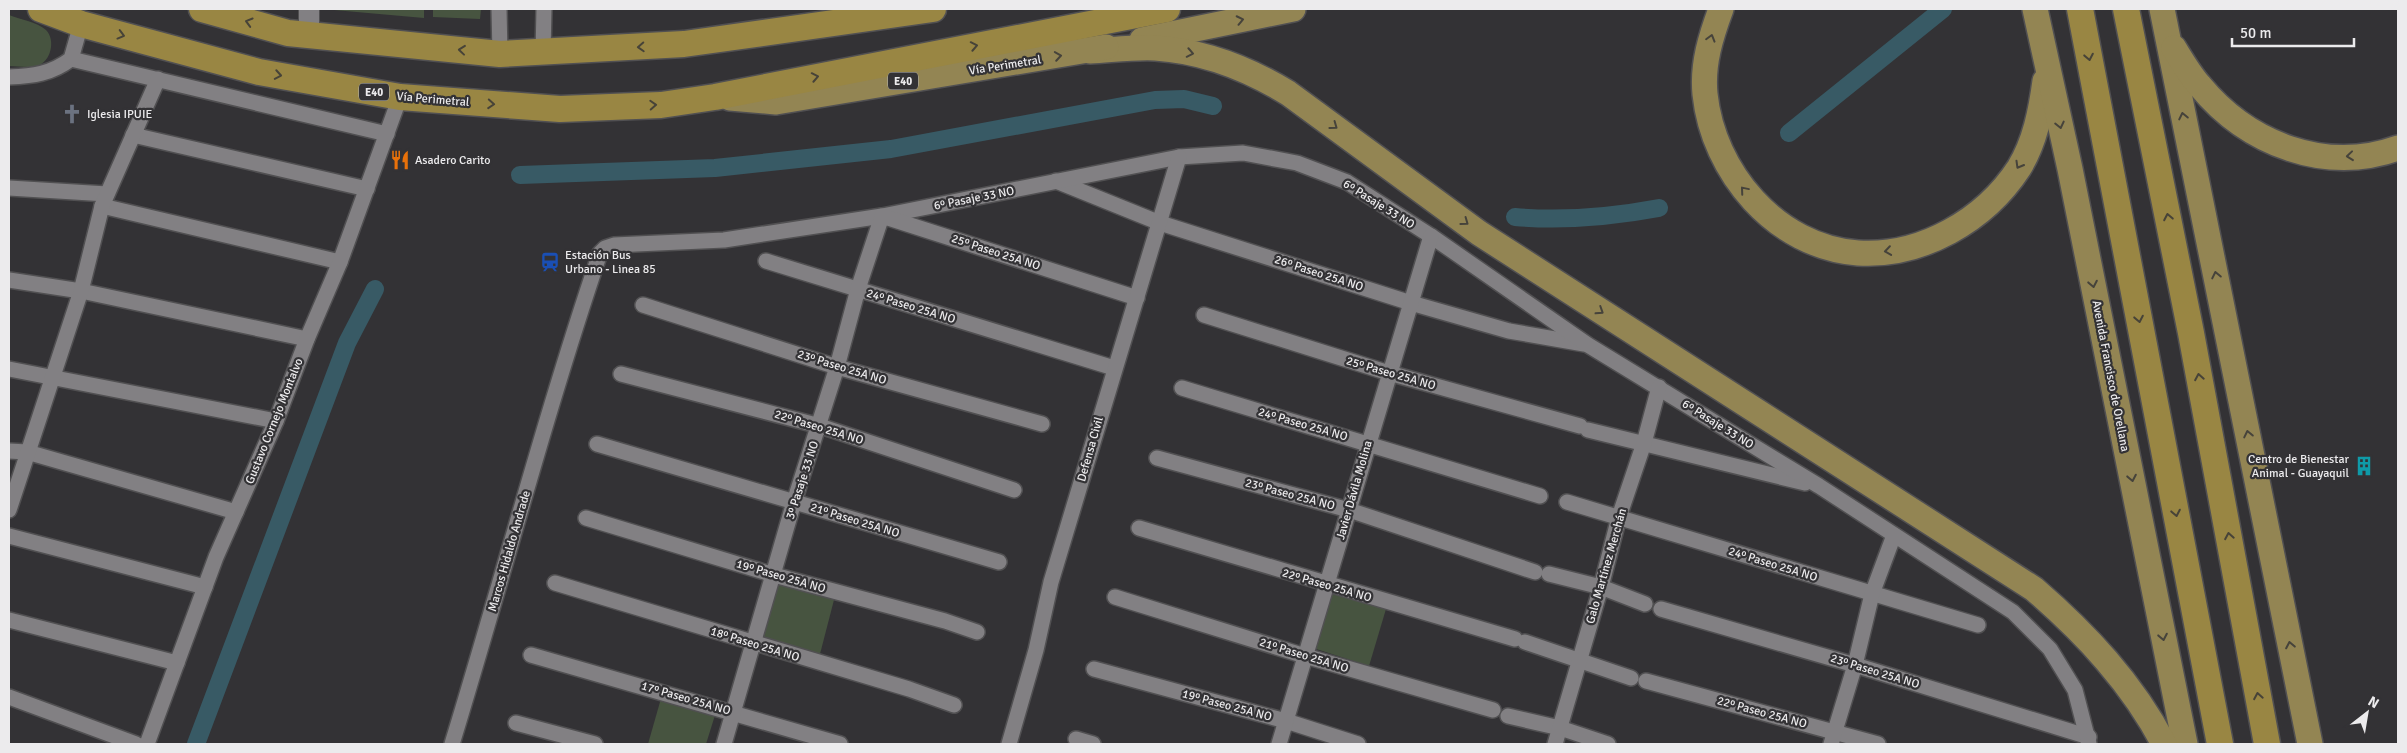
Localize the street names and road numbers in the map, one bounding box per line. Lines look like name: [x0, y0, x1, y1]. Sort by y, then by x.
street label: Vía Perimetral: [968, 52, 1043, 79]
road number: E40: [888, 72, 918, 90]
road number: E40: [359, 84, 389, 100]
street label: Vía Perimetral: [396, 89, 470, 110]
street label: 6º Pasaje 33 NO: [1340, 176, 1417, 232]
street label: 6º Pasaje 33 NO: [933, 183, 1016, 214]
street label: 25º Paseo 25A NO: [950, 231, 1042, 274]
street label: 26º Paseo 25A NO: [1273, 252, 1365, 295]
street label: 24º Paseo 25A NO: [865, 286, 957, 327]
street label: Avenida Francisco de Orellana: [2088, 299, 2133, 453]
street label: 23º Paseo 25A NO: [796, 347, 888, 388]
street label: 25º Paseo 25A NO: [1344, 354, 1437, 393]
street label: Gustavo Cornejo Montalvo: [242, 356, 307, 486]
street label: 6º Pasaje 33 NO: [1679, 396, 1756, 452]
street label: 24º Paseo 25A NO: [1256, 405, 1349, 444]
street label: 22º Paseo 25A NO: [773, 407, 865, 448]
street label: Defensa Civil: [1074, 415, 1107, 483]
street label: 3º Pasaje 33 NO: [783, 439, 822, 521]
street label: Javier Dávila Molina: [1333, 439, 1376, 541]
street label: 23º Paseo 25A NO: [1243, 475, 1336, 514]
street label: Marcos Hidaldo Andrade: [485, 489, 534, 613]
street label: 21º Paseo 25A NO: [809, 500, 901, 541]
street label: Galo Martínez Merchán: [1583, 507, 1630, 626]
street label: 24º Paseo 25A NO: [1727, 544, 1819, 585]
street label: 19º Paseo 25A NO: [734, 557, 827, 596]
street label: 22º Paseo 25A NO: [1280, 566, 1373, 605]
street label: 18º Paseo 25A NO: [709, 624, 801, 665]
street label: 21º Paseo 25A NO: [1258, 635, 1350, 676]
street label: 23º Paseo 25A NO: [1829, 651, 1921, 692]
street label: 17º Paseo 25A NO: [639, 679, 732, 718]
street label: 19º Paseo 25A NO: [1180, 686, 1273, 725]
street label: 22º Paseo 25A NO: [1715, 693, 1808, 732]

